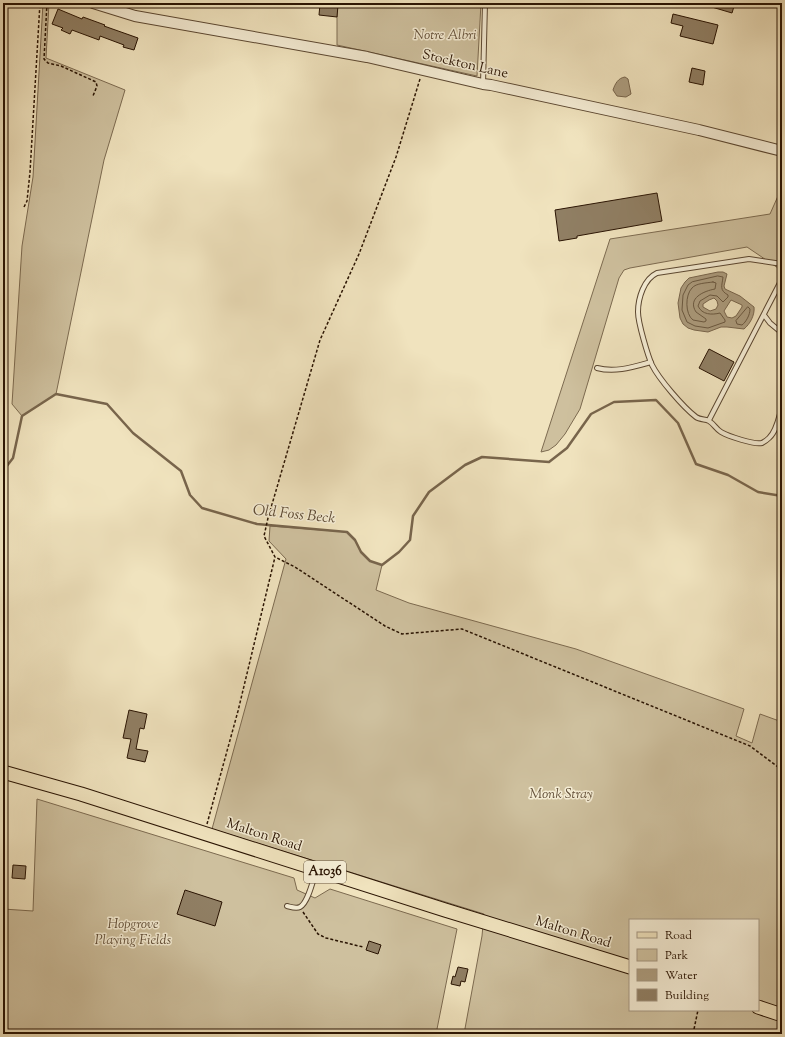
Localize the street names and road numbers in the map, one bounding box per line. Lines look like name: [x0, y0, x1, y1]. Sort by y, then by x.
street label: Stockton Lane: [420, 45, 510, 85]
street label: Malton Road: [224, 814, 304, 858]
road number: A1036: [304, 861, 346, 883]
street label: Malton Road: [533, 912, 613, 954]

